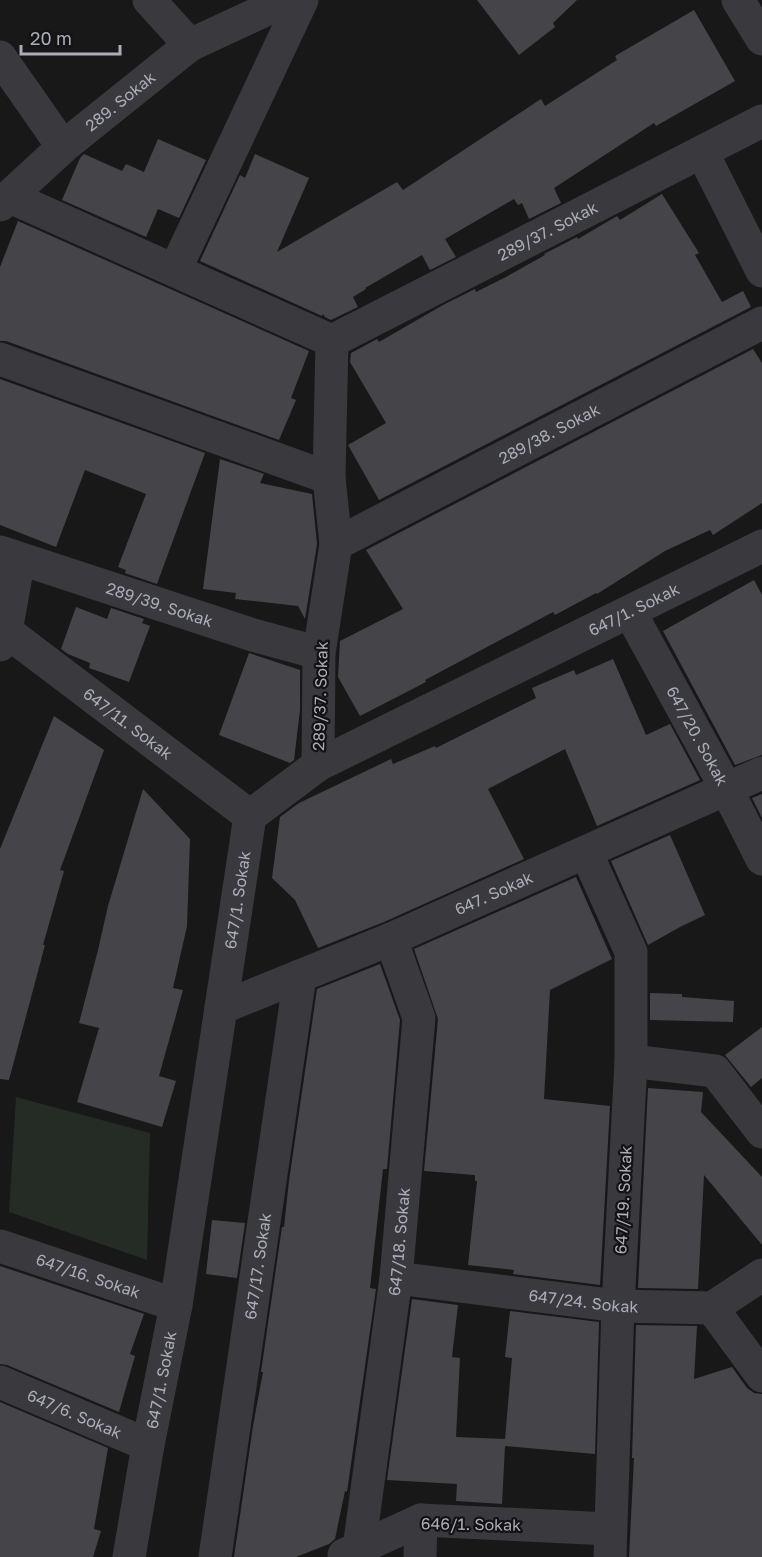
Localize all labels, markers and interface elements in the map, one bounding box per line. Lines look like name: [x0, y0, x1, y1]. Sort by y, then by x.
scale bar: [21, 18, 120, 56]
text: 20 m: [30, 27, 72, 49]
street label: 289. Sokak: [81, 67, 159, 135]
street label: 289/37. Sokak: [494, 197, 601, 265]
street label: 289/38. Sokak: [495, 399, 603, 468]
street label: 289/39. Sokak: [104, 578, 216, 631]
street label: 647/1. Sokak: [585, 578, 683, 640]
street label: 289/37. Sokak: [308, 641, 332, 751]
street label: 647/11. Sokak: [79, 683, 177, 764]
street label: 647/20. Sokak: [662, 683, 733, 789]
street label: 647/1. Sokak: [220, 850, 255, 950]
street label: 647. Sokak: [451, 867, 536, 919]
street label: 647/19. Sokak: [610, 1145, 636, 1255]
street label: 647/18. Sokak: [384, 1187, 414, 1297]
street label: 647/17. Sokak: [240, 1211, 275, 1321]
street label: 647/16. Sokak: [33, 1249, 143, 1302]
street label: 647/24. Sokak: [528, 1285, 639, 1316]
street label: 647/1. Sokak: [142, 1329, 181, 1430]
street label: 647/6. Sokak: [24, 1385, 125, 1443]
street label: 646/1. Sokak: [421, 1513, 521, 1535]

